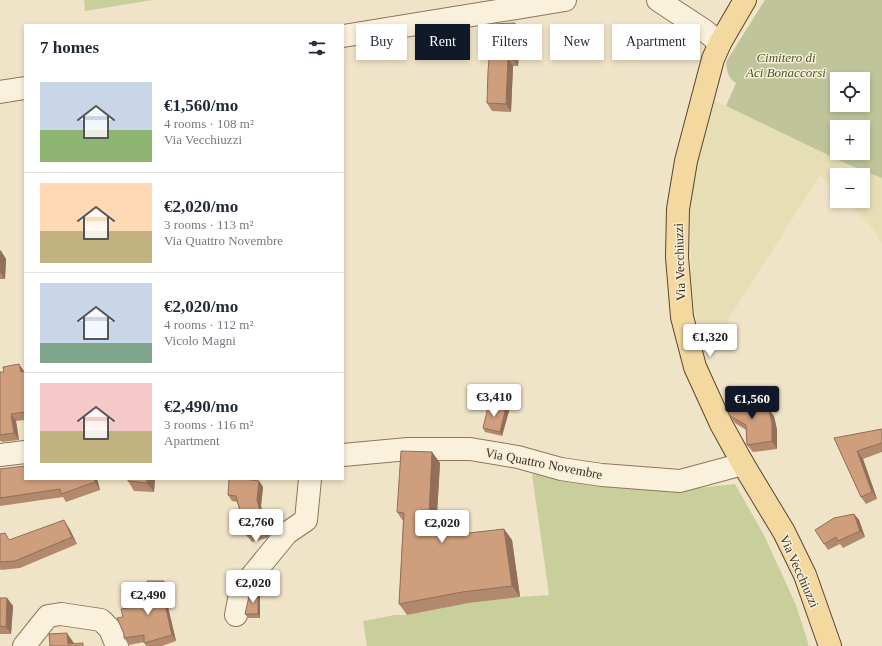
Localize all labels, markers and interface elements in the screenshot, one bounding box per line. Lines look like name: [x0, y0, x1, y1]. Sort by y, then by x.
chip: Buy: [356, 24, 407, 60]
chip: Rent: [415, 24, 470, 60]
chip: Filters: [478, 24, 542, 60]
chip: New: [550, 24, 604, 60]
chip: Apartment: [612, 24, 700, 60]
icon: filters: [306, 37, 328, 59]
text: 7 homes: [40, 38, 99, 57]
park label: Cimitero di Aci Bonaccorsi: [745, 50, 826, 80]
map controls: [830, 72, 870, 208]
button: locate: [830, 72, 870, 112]
text: €1,560/mo: [164, 96, 238, 115]
icon: home: [72, 98, 120, 146]
text: 4 rooms · 108 m²: [164, 116, 254, 131]
button: +: [830, 120, 870, 160]
text: Via Vecchiuzzi: [164, 132, 242, 147]
button: −: [830, 168, 870, 208]
text: €2,020/mo: [164, 197, 238, 216]
icon: home: [72, 199, 120, 247]
text: 3 rooms · 113 m²: [164, 217, 253, 232]
street label: Via Vecchiuzzi: [671, 222, 688, 301]
text: Via Quattro Novembre: [164, 233, 283, 248]
text: €2,020/mo: [164, 297, 238, 316]
icon: home: [72, 299, 120, 347]
text: 4 rooms · 112 m²: [164, 317, 253, 332]
pin: €1,320: [677, 324, 743, 358]
text: €1,320: [692, 329, 728, 344]
text: Vicolo Magni: [164, 333, 236, 348]
pin: €3,410: [461, 384, 527, 418]
pin: €1,560: [719, 386, 785, 420]
text: €3,410: [476, 389, 512, 404]
text: €1,560: [734, 391, 770, 406]
text: €2,490/mo: [164, 397, 238, 416]
icon: home: [72, 399, 120, 447]
text: 3 rooms · 116 m²: [164, 417, 253, 432]
text: Apartment: [164, 433, 220, 448]
street label: Via Quattro Novembre: [484, 445, 604, 482]
pin: €2,760: [223, 509, 289, 543]
pin: €2,020: [409, 510, 475, 544]
text: €2,760: [238, 514, 274, 529]
text: €2,020: [424, 515, 460, 530]
street label: Via Vecchiuzzi: [777, 533, 822, 610]
pin: €2,020: [220, 570, 286, 604]
text: €2,020: [235, 575, 271, 590]
pin: €2,490: [115, 582, 181, 616]
text: €2,490: [130, 587, 166, 602]

